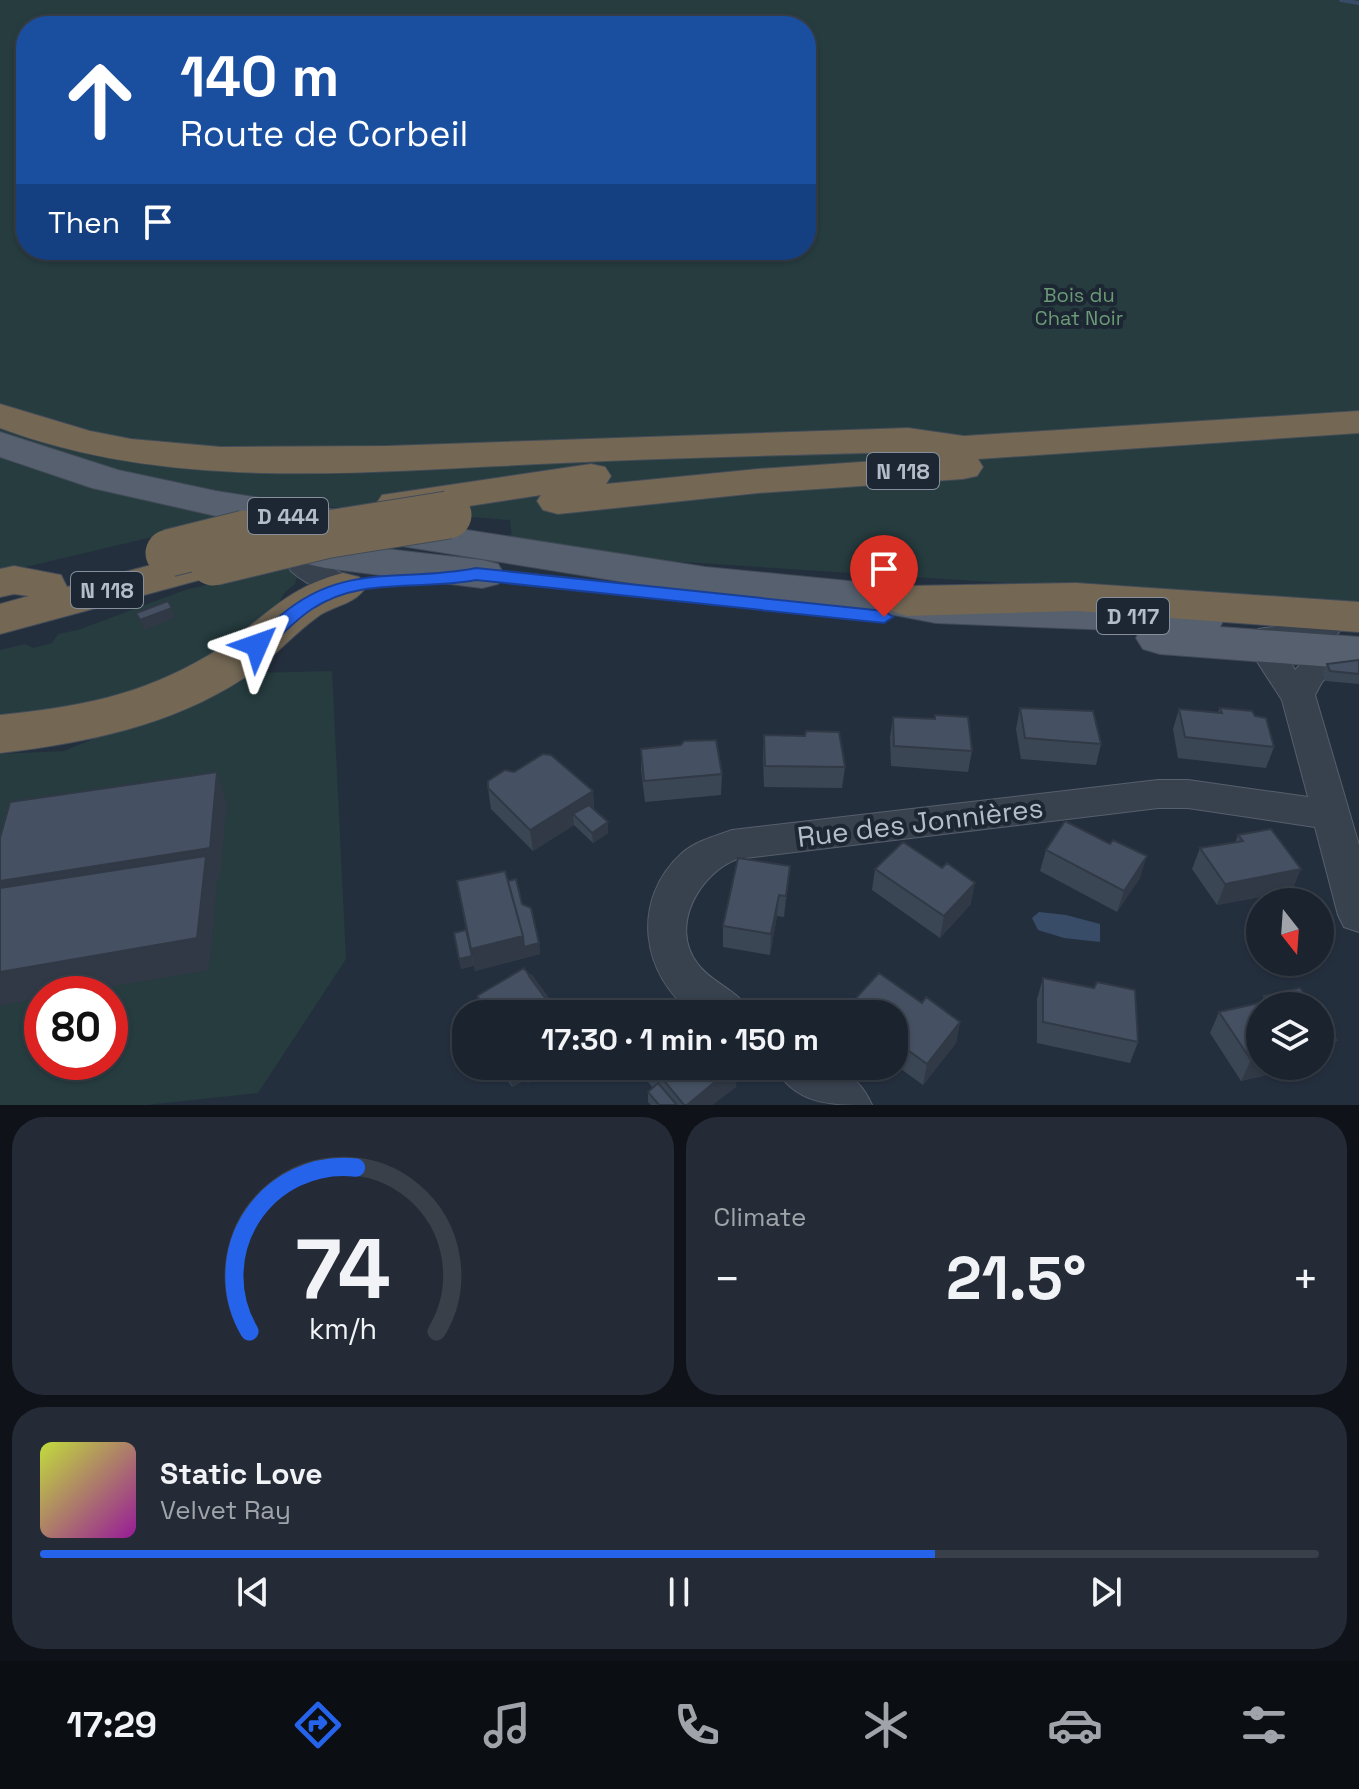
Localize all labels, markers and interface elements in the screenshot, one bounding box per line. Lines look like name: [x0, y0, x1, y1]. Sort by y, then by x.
text: 140 m: [180, 41, 339, 112]
icon: ahead: [48, 48, 152, 152]
text: Route de Corbeil: [180, 111, 468, 157]
icon: arrive: [136, 200, 180, 244]
text: Then: [48, 203, 120, 242]
park label: Bois du Chat Noir: [1035, 282, 1123, 331]
road number: N 118: [867, 453, 939, 489]
road number: D 444: [248, 498, 328, 534]
pin: [850, 535, 918, 617]
icon: arrive: [862, 547, 906, 591]
road number: N 118: [71, 572, 143, 608]
road number: D 117: [1097, 598, 1169, 634]
position arrow: [215, 603, 299, 687]
street label: Rue des Jonnières: [795, 789, 1045, 855]
north arrow: [1246, 888, 1334, 976]
map controls: [1246, 888, 1334, 1080]
speed limit sign: 80: [24, 976, 128, 1080]
button: layers: [1246, 992, 1334, 1080]
text: 17:30 · 1 min · 150 m: [541, 1020, 819, 1059]
text: Climate: [714, 1200, 806, 1234]
text: 74: [295, 1216, 390, 1322]
text: 21.5°: [946, 1240, 1086, 1317]
text: −: [714, 1251, 741, 1307]
text: +: [1292, 1251, 1319, 1307]
text: km/h: [309, 1311, 377, 1347]
text: Static Love: [160, 1454, 323, 1493]
text: Velvet Ray: [160, 1493, 291, 1527]
icon: previous: [231, 1570, 275, 1614]
icon: pause: [657, 1570, 701, 1614]
icon: next: [1084, 1570, 1128, 1614]
icon: directions: [290, 1697, 346, 1753]
icon: music: [479, 1697, 535, 1753]
icon: phone: [669, 1697, 725, 1753]
icon: climate: [858, 1697, 914, 1753]
icon: car: [1047, 1697, 1103, 1753]
icon: filters: [1236, 1697, 1292, 1753]
text: 17:29: [67, 1702, 157, 1748]

